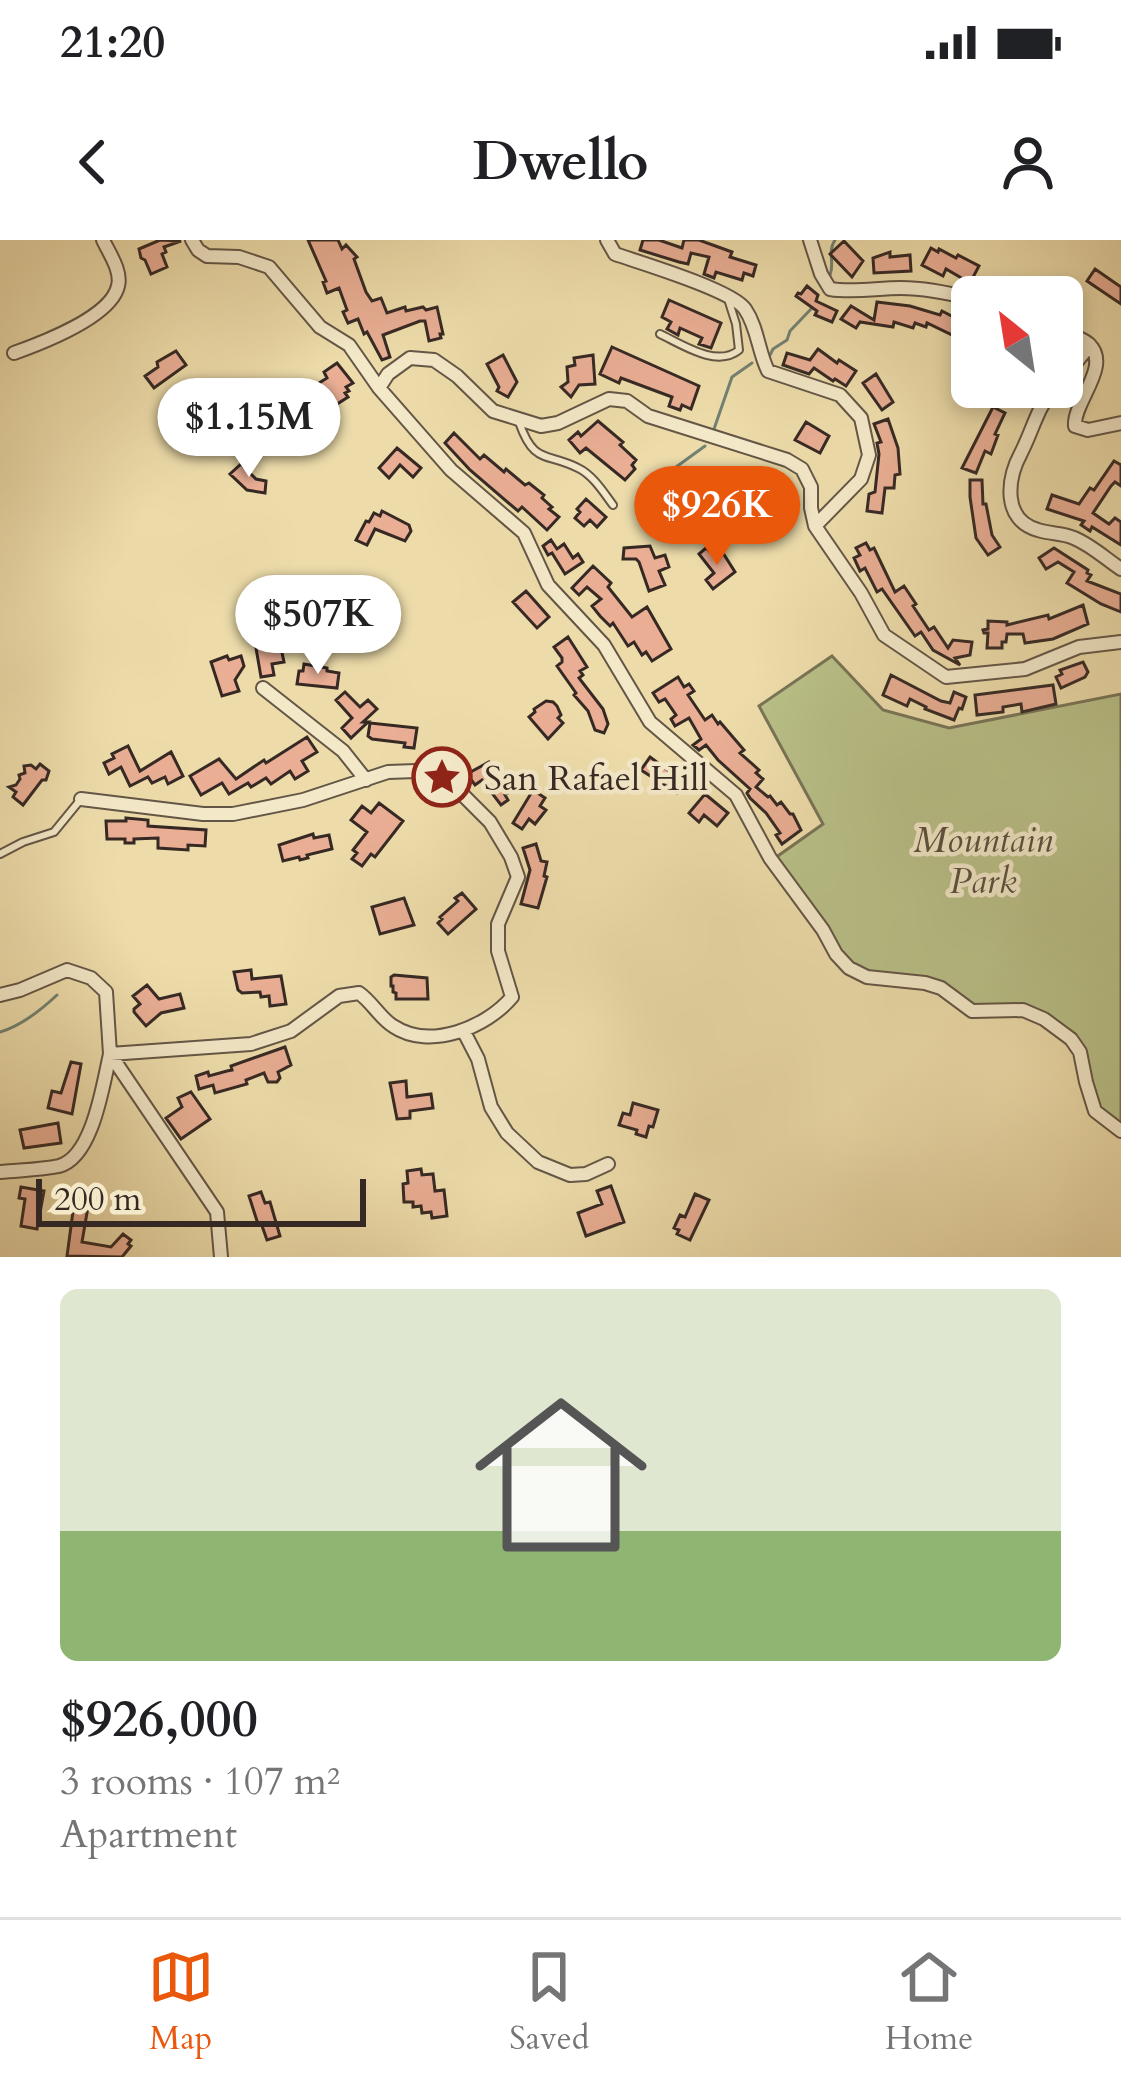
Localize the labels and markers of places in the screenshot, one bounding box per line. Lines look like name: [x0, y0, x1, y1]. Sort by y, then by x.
pin: $1.15M: [151, 378, 347, 480]
pin: $926K: [633, 466, 801, 568]
pin: $507K: [234, 575, 402, 677]
place icon: San Rafael Hill: [411, 746, 473, 808]
place label: San Rafael Hill: [484, 754, 708, 803]

